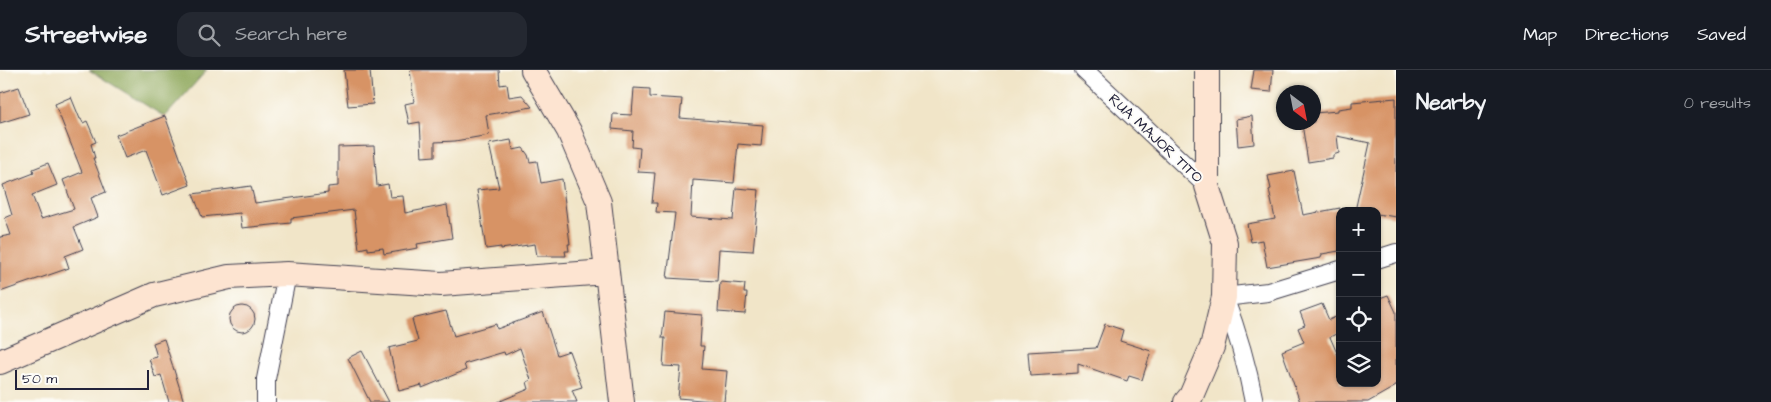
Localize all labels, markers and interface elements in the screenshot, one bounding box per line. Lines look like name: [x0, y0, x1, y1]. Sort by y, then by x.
search box: [177, 12, 527, 57]
text: Streetwise: [25, 18, 147, 52]
icon: search: [195, 21, 223, 49]
text: Search here: [235, 21, 347, 48]
text: Map: [1523, 22, 1557, 47]
text: Directions: [1585, 22, 1669, 47]
text: Saved: [1697, 22, 1746, 47]
north arrow: [1276, 85, 1321, 130]
text: Nearby: [1416, 88, 1486, 117]
street label: RUA MAJOR TITO: [1104, 89, 1208, 188]
text: 0 results: [1684, 92, 1751, 114]
map controls: [1336, 207, 1381, 387]
button: +: [1336, 207, 1381, 252]
button: −: [1336, 252, 1381, 297]
button: locate: [1336, 297, 1381, 342]
button: layers: [1336, 342, 1381, 387]
scale bar: [15, 367, 149, 390]
text: 50 m: [22, 369, 57, 389]

